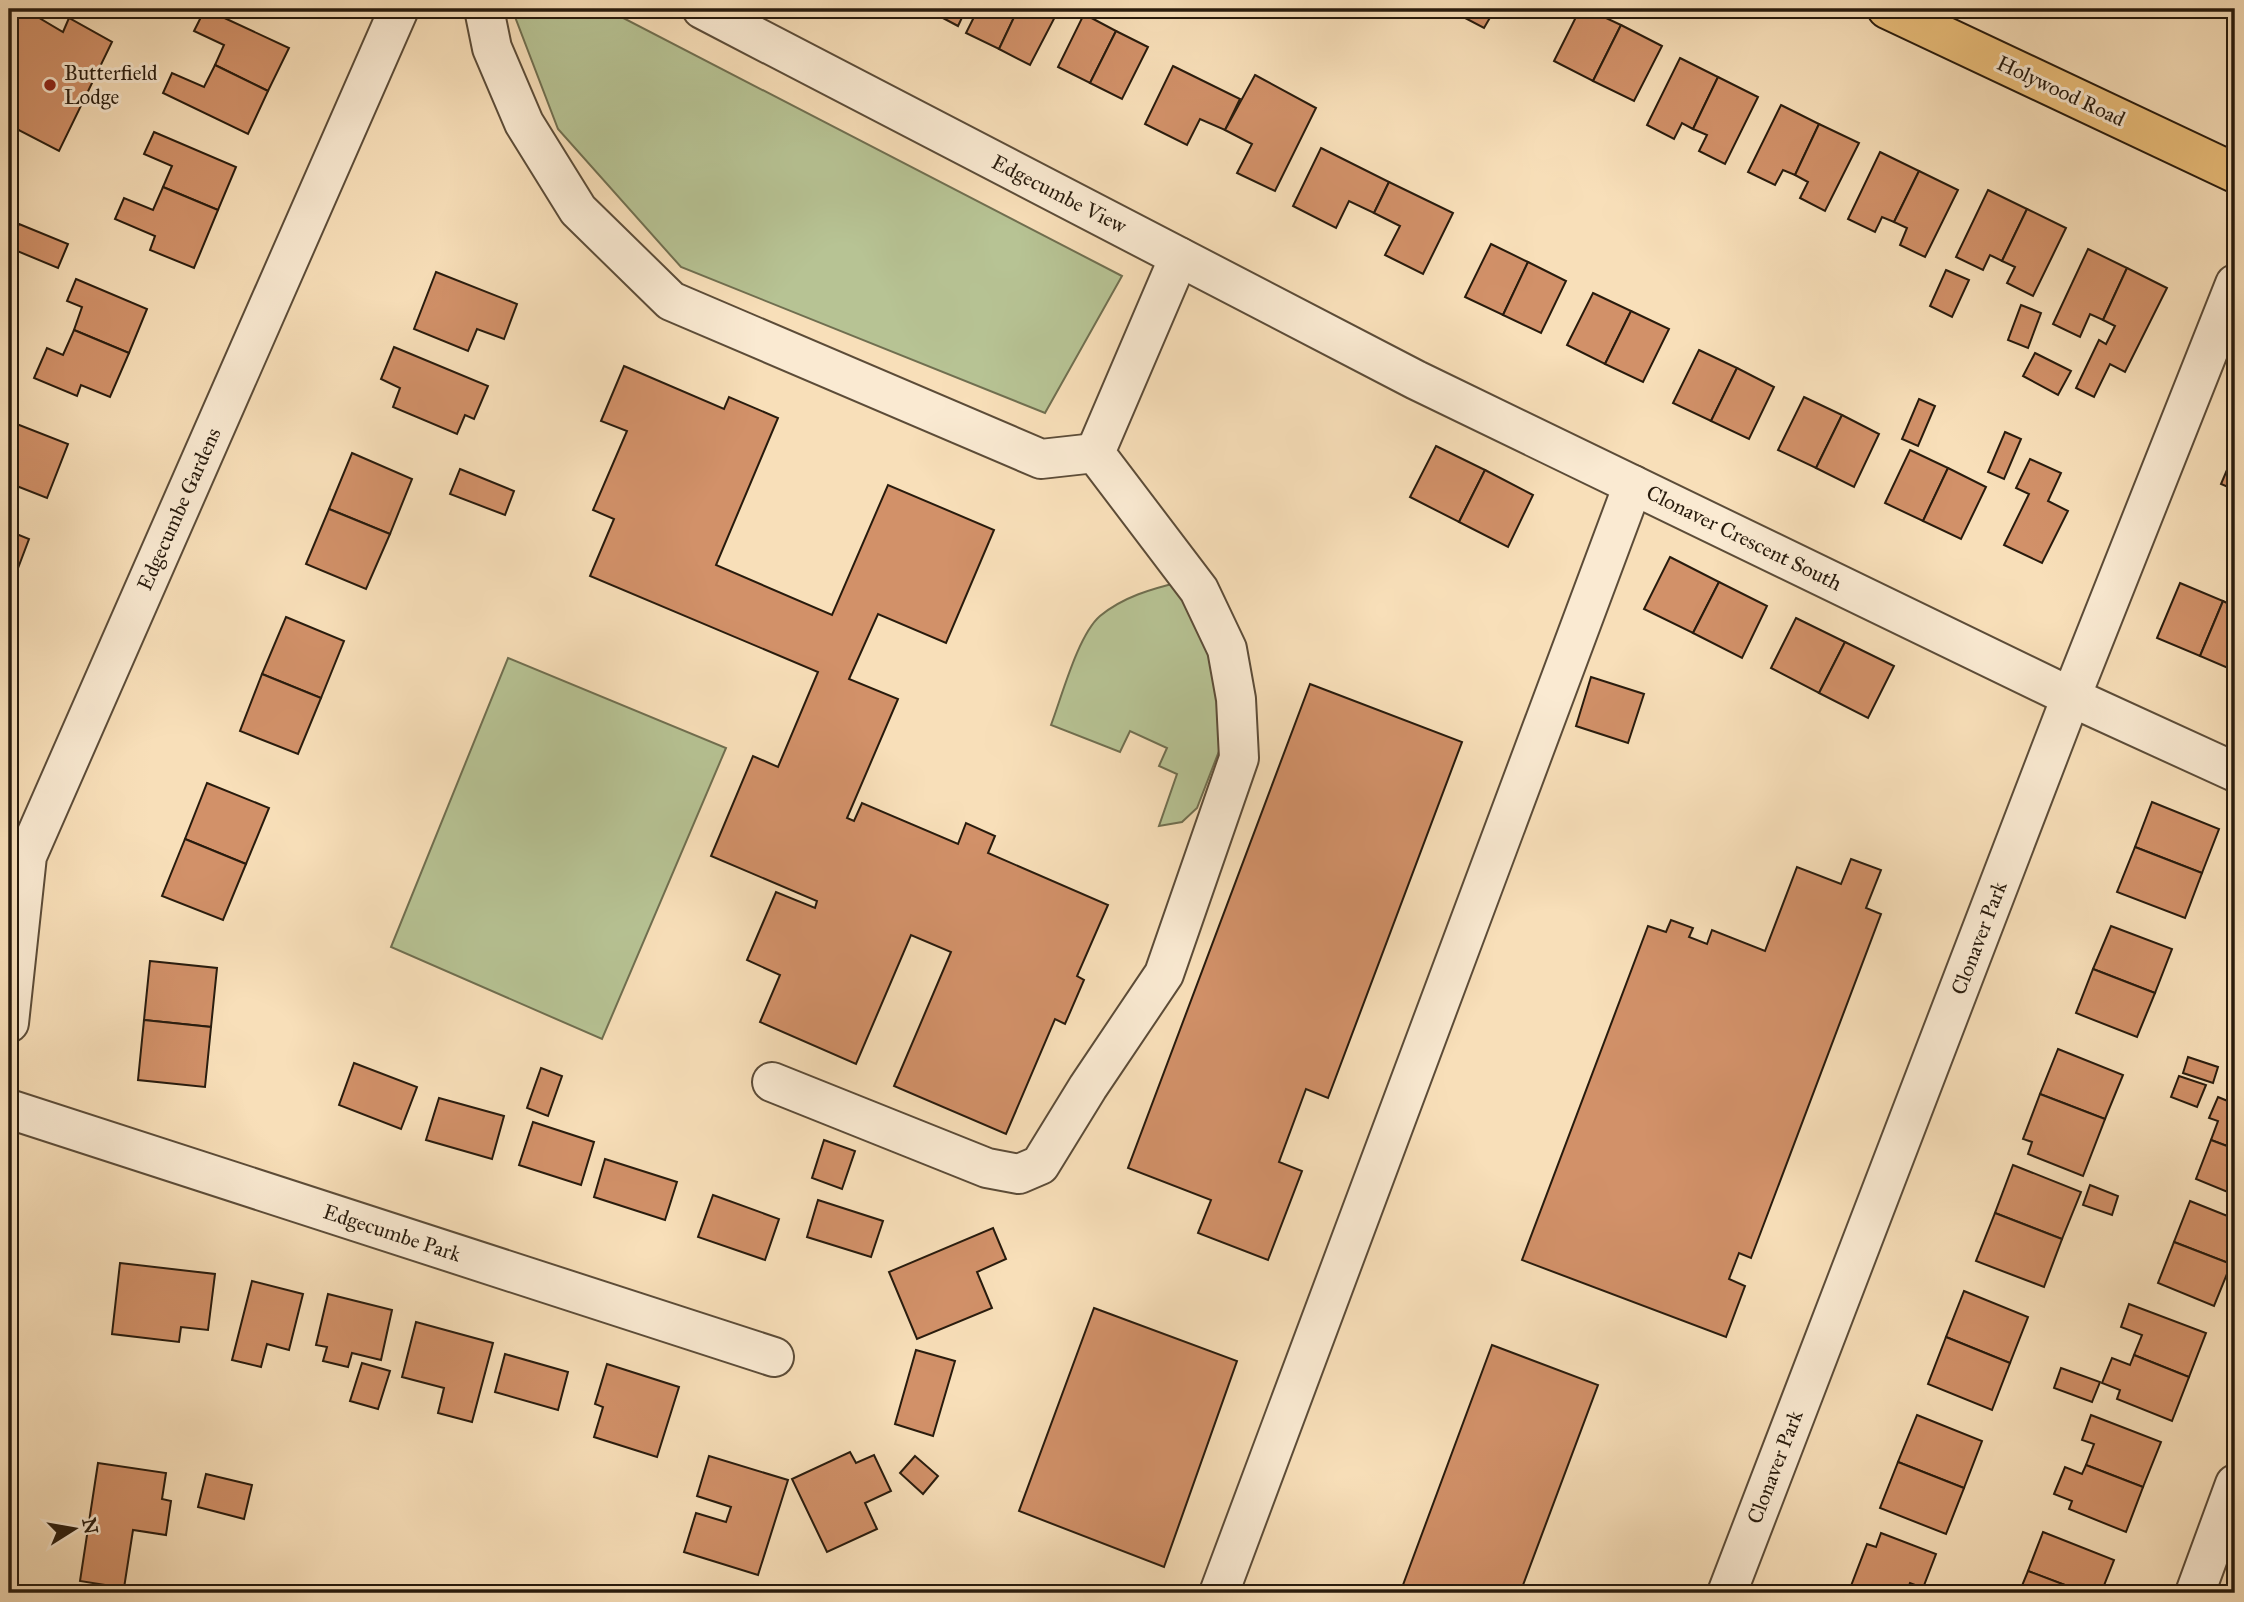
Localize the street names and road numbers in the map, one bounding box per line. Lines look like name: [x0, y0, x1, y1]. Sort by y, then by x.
street label: Holywood Road: [1993, 50, 2130, 132]
street label: Edgecumbe View: [987, 149, 1131, 239]
street label: Edgecumbe Gardens: [131, 424, 227, 594]
street label: Clonaver Crescent South: [1642, 479, 1846, 597]
street label: Clonaver Park: [1945, 877, 2013, 998]
street label: Edgecumbe Park: [320, 1199, 464, 1268]
street label: Clonaver Park: [1741, 1406, 1809, 1527]

